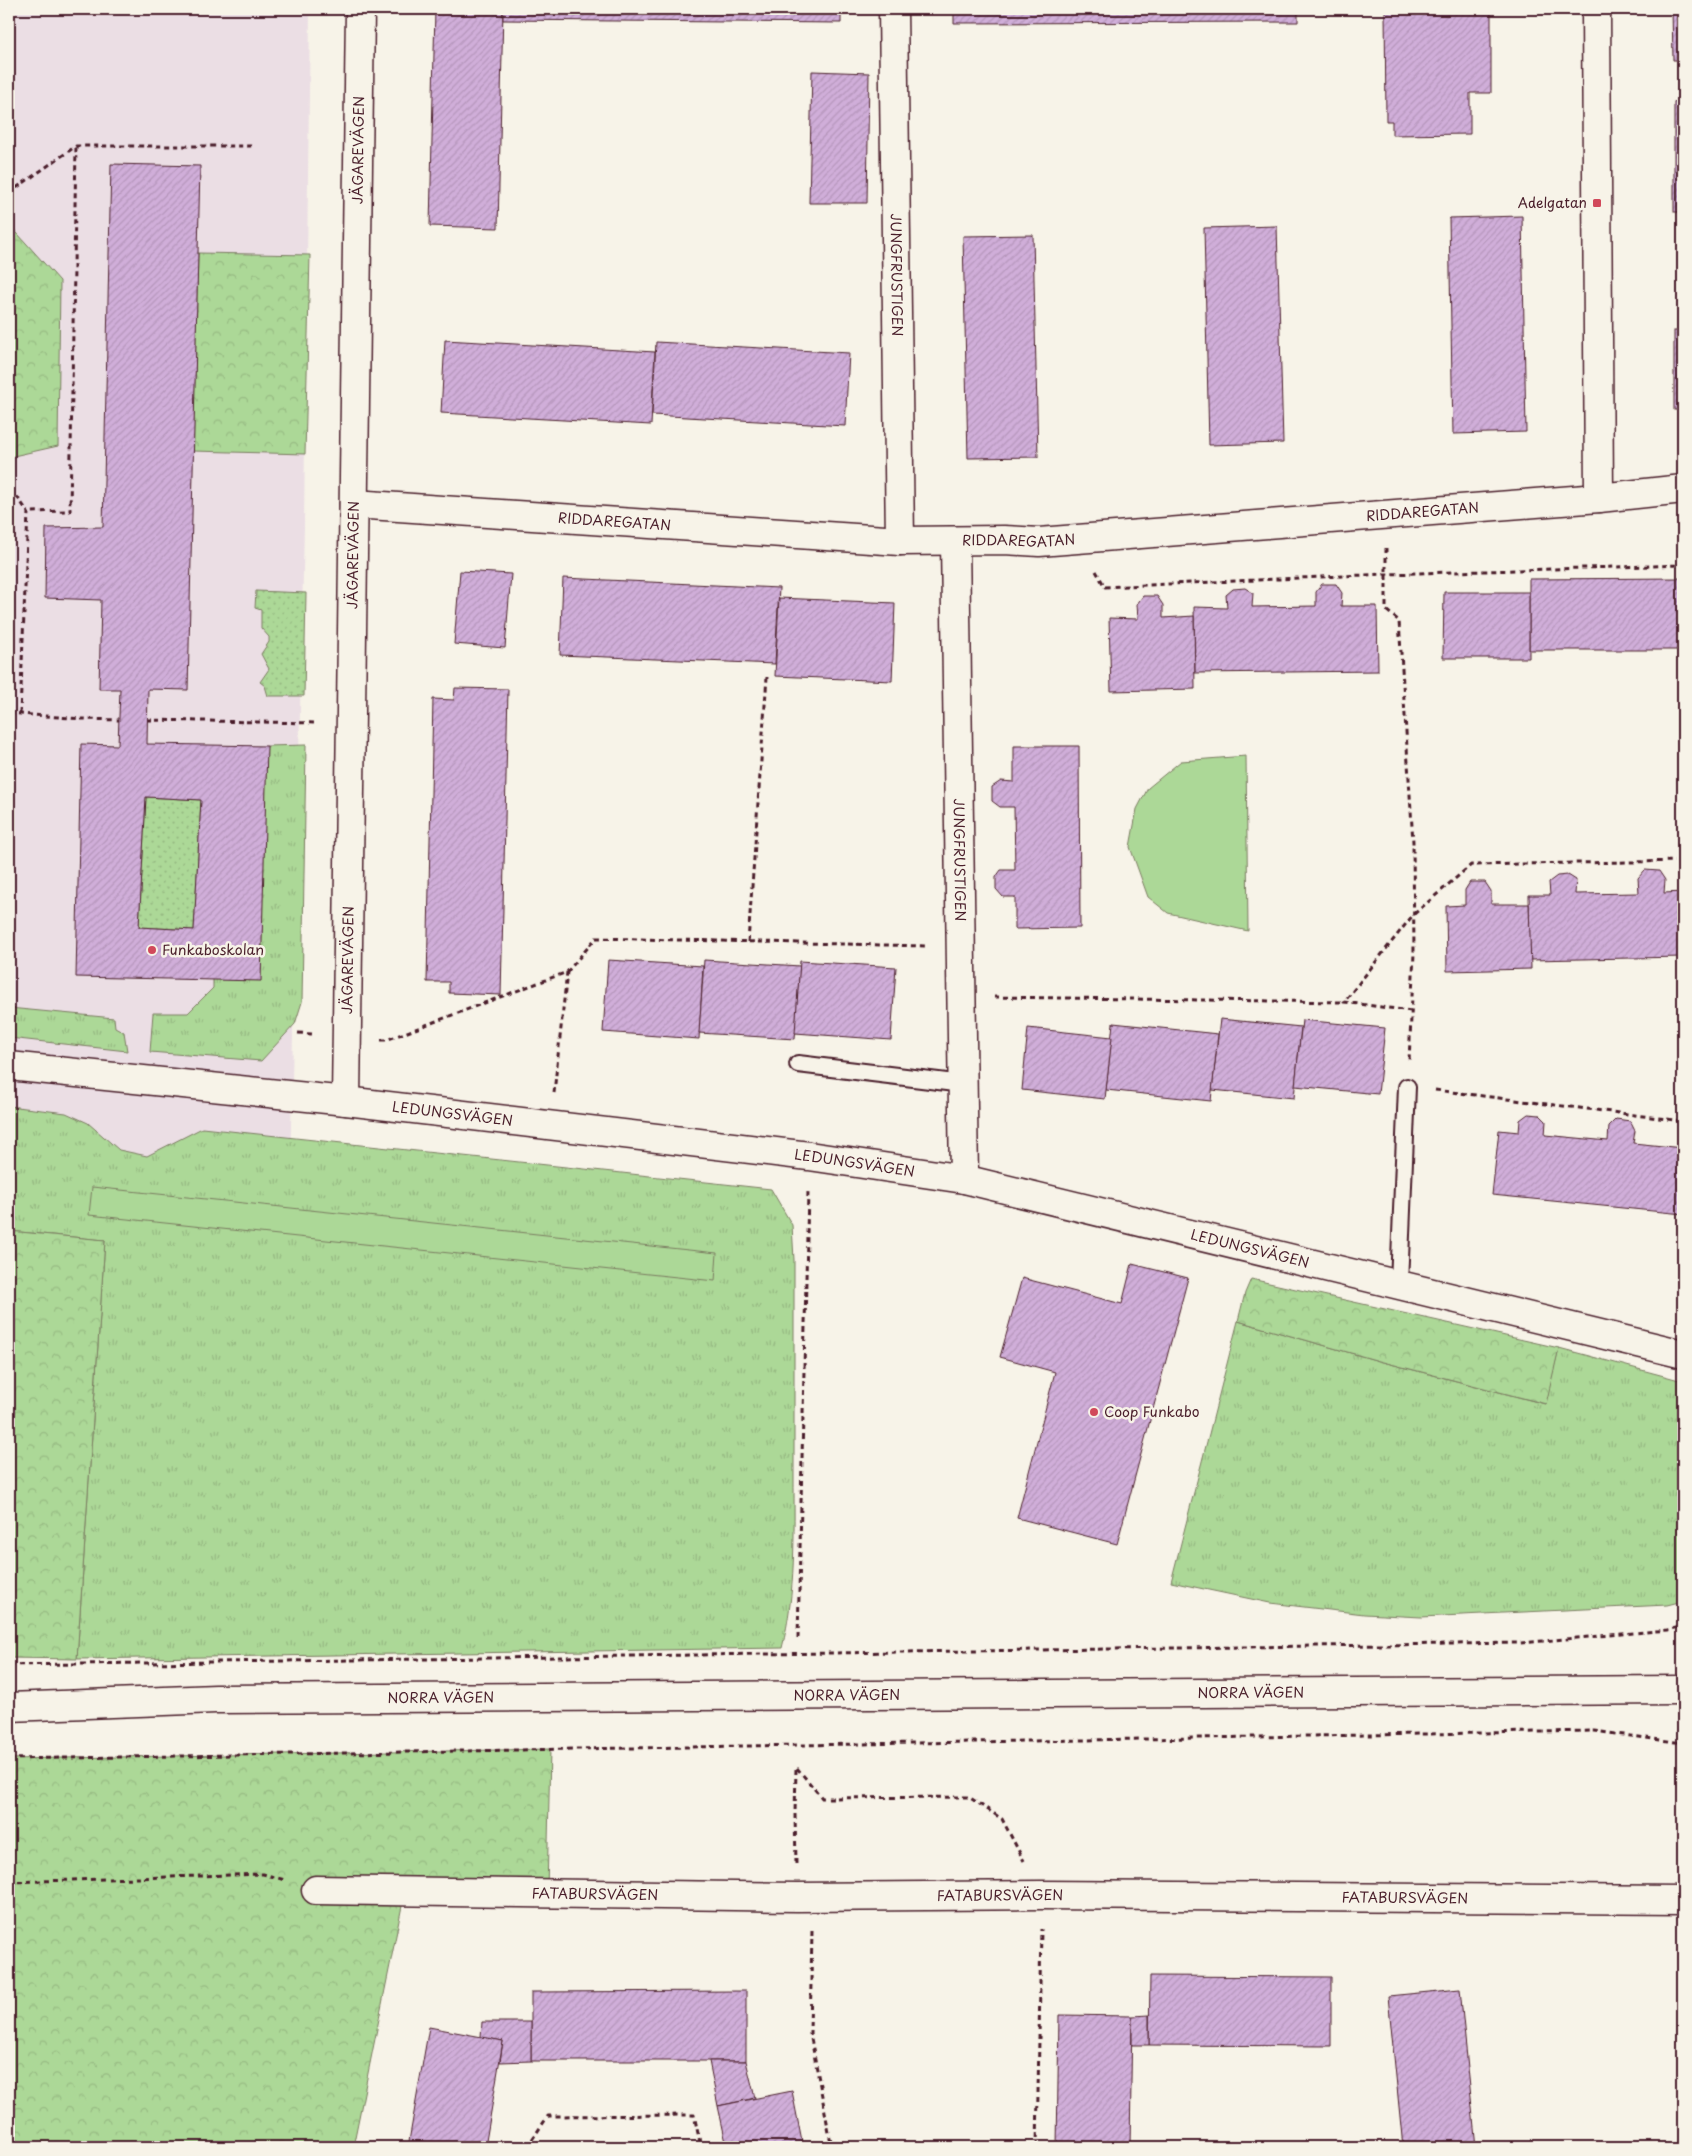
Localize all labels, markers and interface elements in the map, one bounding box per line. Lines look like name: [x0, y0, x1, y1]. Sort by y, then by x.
street label: JÄGAREVÄGEN: [346, 96, 369, 204]
place label: Adelgatan: [1518, 192, 1587, 213]
marker: Adelgatan: [1591, 197, 1603, 209]
street label: JUNGFRUSTIGEN: [886, 213, 908, 337]
street label: RIDDAREGATAN: [1365, 496, 1480, 526]
street label: JÄGAREVÄGEN: [341, 501, 364, 609]
street label: RIDDAREGATAN: [557, 507, 672, 535]
street label: RIDDAREGATAN: [962, 528, 1076, 552]
street label: JUNGFRUSTIGEN: [949, 798, 971, 922]
street label: JÄGAREVÄGEN: [336, 906, 359, 1014]
place label: Funkaboskolan: [162, 939, 264, 960]
marker: Funkaboskolan: [146, 944, 158, 956]
street label: LEDUNGSVÄGEN: [391, 1096, 514, 1131]
street label: LEDUNGSVÄGEN: [793, 1143, 916, 1182]
street label: LEDUNGSVÄGEN: [1189, 1224, 1312, 1273]
place label: Coop Funkabo: [1104, 1401, 1200, 1422]
marker: Coop Funkabo: [1088, 1406, 1100, 1418]
street label: NORRA VÄGEN: [1197, 1681, 1304, 1703]
street label: NORRA VÄGEN: [793, 1684, 900, 1705]
street label: NORRA VÄGEN: [387, 1686, 494, 1708]
street label: FATABURSVÄGEN: [532, 1882, 658, 1905]
street label: FATABURSVÄGEN: [937, 1884, 1063, 1906]
street label: FATABURSVÄGEN: [1342, 1886, 1468, 1908]

